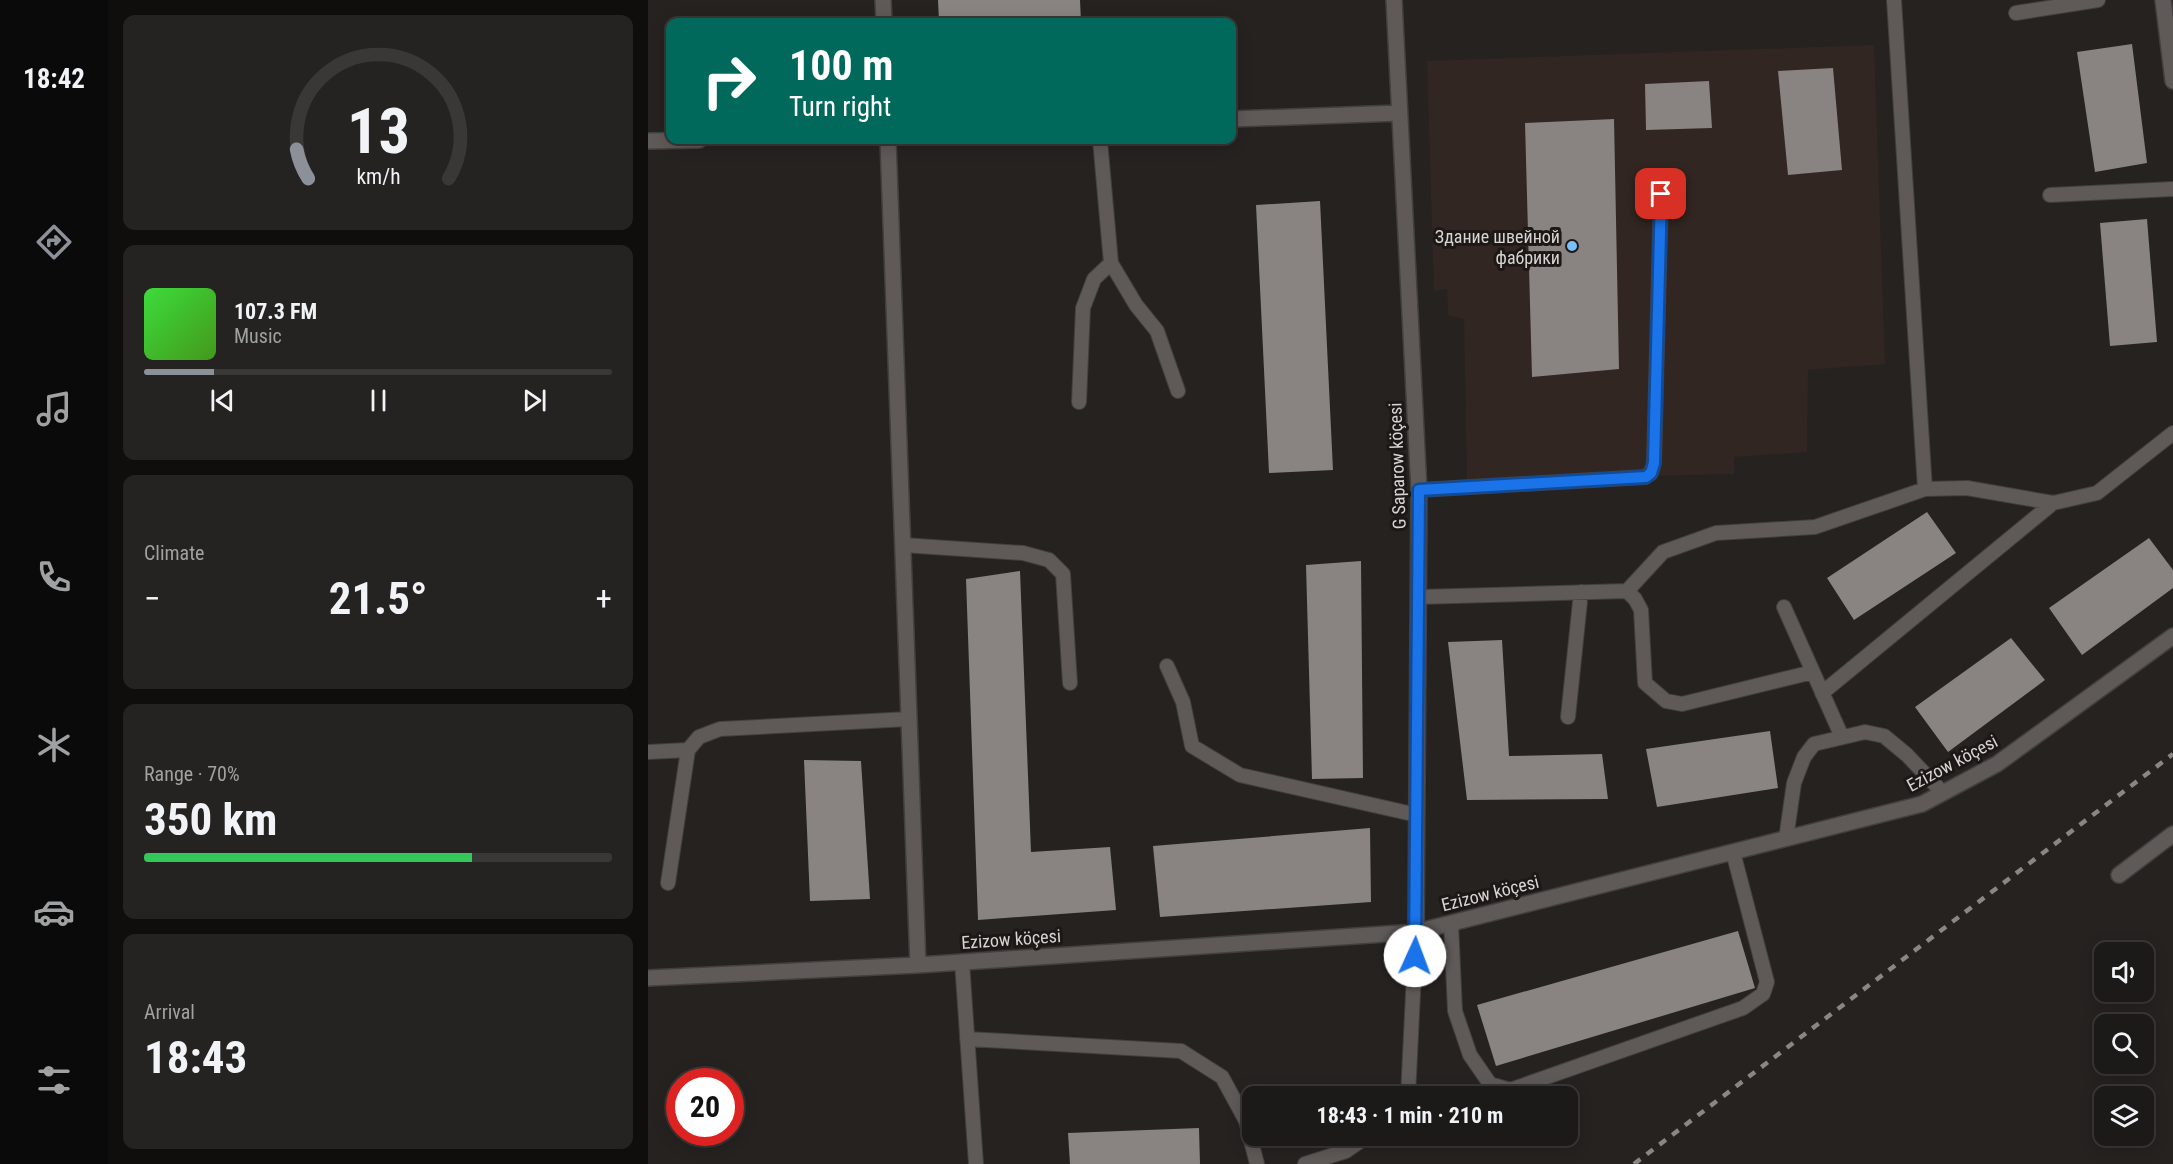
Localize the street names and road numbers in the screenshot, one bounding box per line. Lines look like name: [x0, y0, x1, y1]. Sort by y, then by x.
street label: G Saparow köçesi: [1384, 402, 1410, 530]
street label: Ezizow köçesi: [1903, 730, 2001, 796]
street label: Ezizow köçesi: [1439, 871, 1541, 915]
street label: Ezizow köçesi: [960, 925, 1062, 953]

